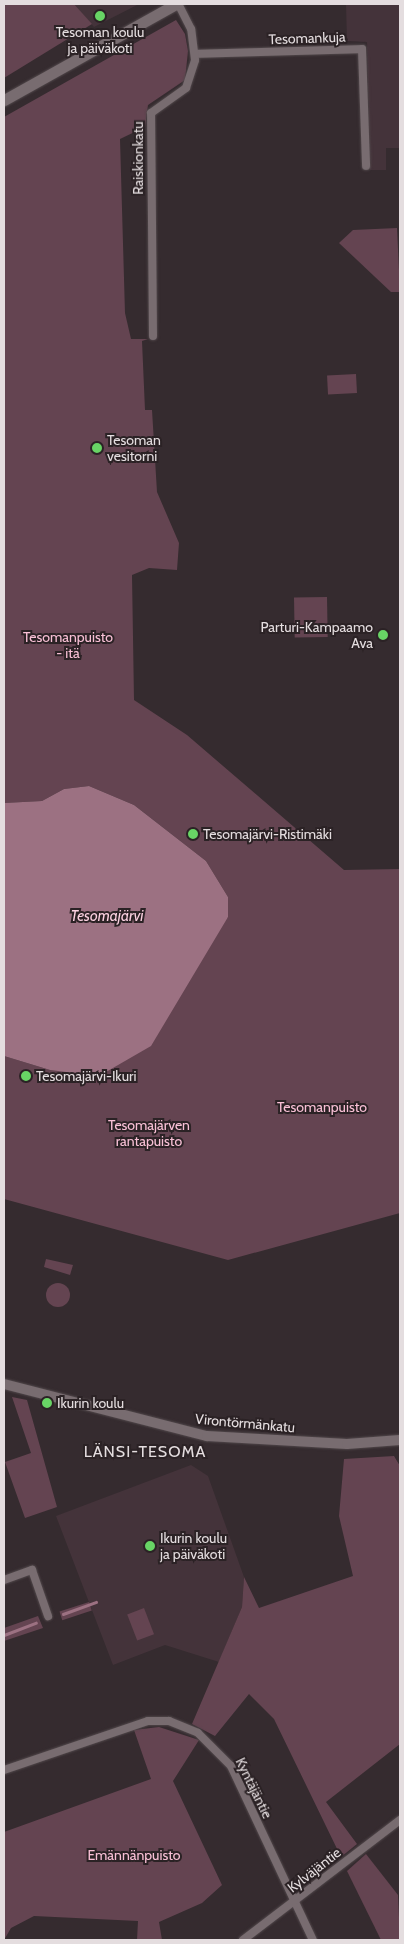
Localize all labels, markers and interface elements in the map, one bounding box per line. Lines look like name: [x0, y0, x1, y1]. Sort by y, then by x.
marker: Tesoman koulu ja päiväkoti: [94, 10, 106, 22]
place label: Tesoman koulu ja päiväkoti: [56, 24, 144, 56]
street label: Tesomankuja: [268, 28, 346, 48]
street label: Raiskionkatu: [130, 121, 146, 195]
place label: Tesoman vesitorni: [107, 432, 161, 464]
marker: Tesoman vesitorni: [91, 442, 103, 454]
place label: Parturi-Kampaamo Ava: [261, 619, 373, 652]
park label: Tesomanpuisto - itä: [23, 629, 113, 662]
marker: Parturi-Kampaamo Ava: [377, 629, 389, 641]
place label: Tesomajärvi-Ristimäki: [203, 826, 332, 842]
marker: Tesomajärvi-Ristimäki: [187, 828, 199, 840]
water label: Tesomajärvi: [71, 908, 143, 926]
place label: Tesomajärvi-Ikuri: [36, 1068, 136, 1084]
marker: Tesomajärvi-Ikuri: [20, 1070, 32, 1082]
park label: Tesomanpuisto: [277, 1099, 367, 1115]
park label: Tesomajärven rantapuisto: [108, 1117, 190, 1150]
place label: Ikurin koulu: [57, 1395, 124, 1411]
marker: Ikurin koulu: [41, 1397, 53, 1409]
street label: Virontörmänkatu: [194, 1410, 296, 1436]
district label: LÄNSI-TESOMA: [82, 1442, 208, 1462]
place label: Ikurin koulu ja päiväkoti: [160, 1530, 227, 1562]
marker: Ikurin koulu ja päiväkoti: [144, 1540, 156, 1552]
street label: Kyntäjäntie: [232, 1755, 276, 1821]
street label: Kylväjäntie: [284, 1844, 344, 1896]
park label: Emännänpuisto: [87, 1847, 181, 1863]

